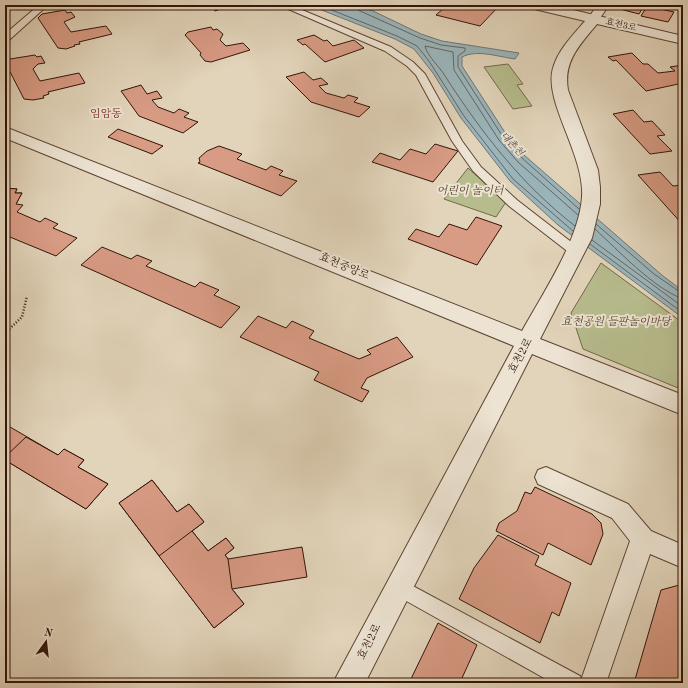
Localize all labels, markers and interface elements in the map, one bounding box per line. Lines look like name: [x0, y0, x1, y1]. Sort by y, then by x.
street label: 효천3로: [605, 16, 638, 33]
district label: 임암동: [90, 108, 122, 120]
water label: 대촌천: [498, 129, 527, 159]
park label: 어린이 놀이터: [437, 184, 505, 197]
street label: 효천중앙로: [317, 251, 371, 282]
park label: 효천공원 들판놀이마당: [561, 315, 673, 328]
street label: 효천2로: [506, 336, 535, 375]
north arrow: [26, 622, 66, 662]
street label: 효천2로: [356, 622, 384, 662]
text: N: [43, 627, 54, 640]

